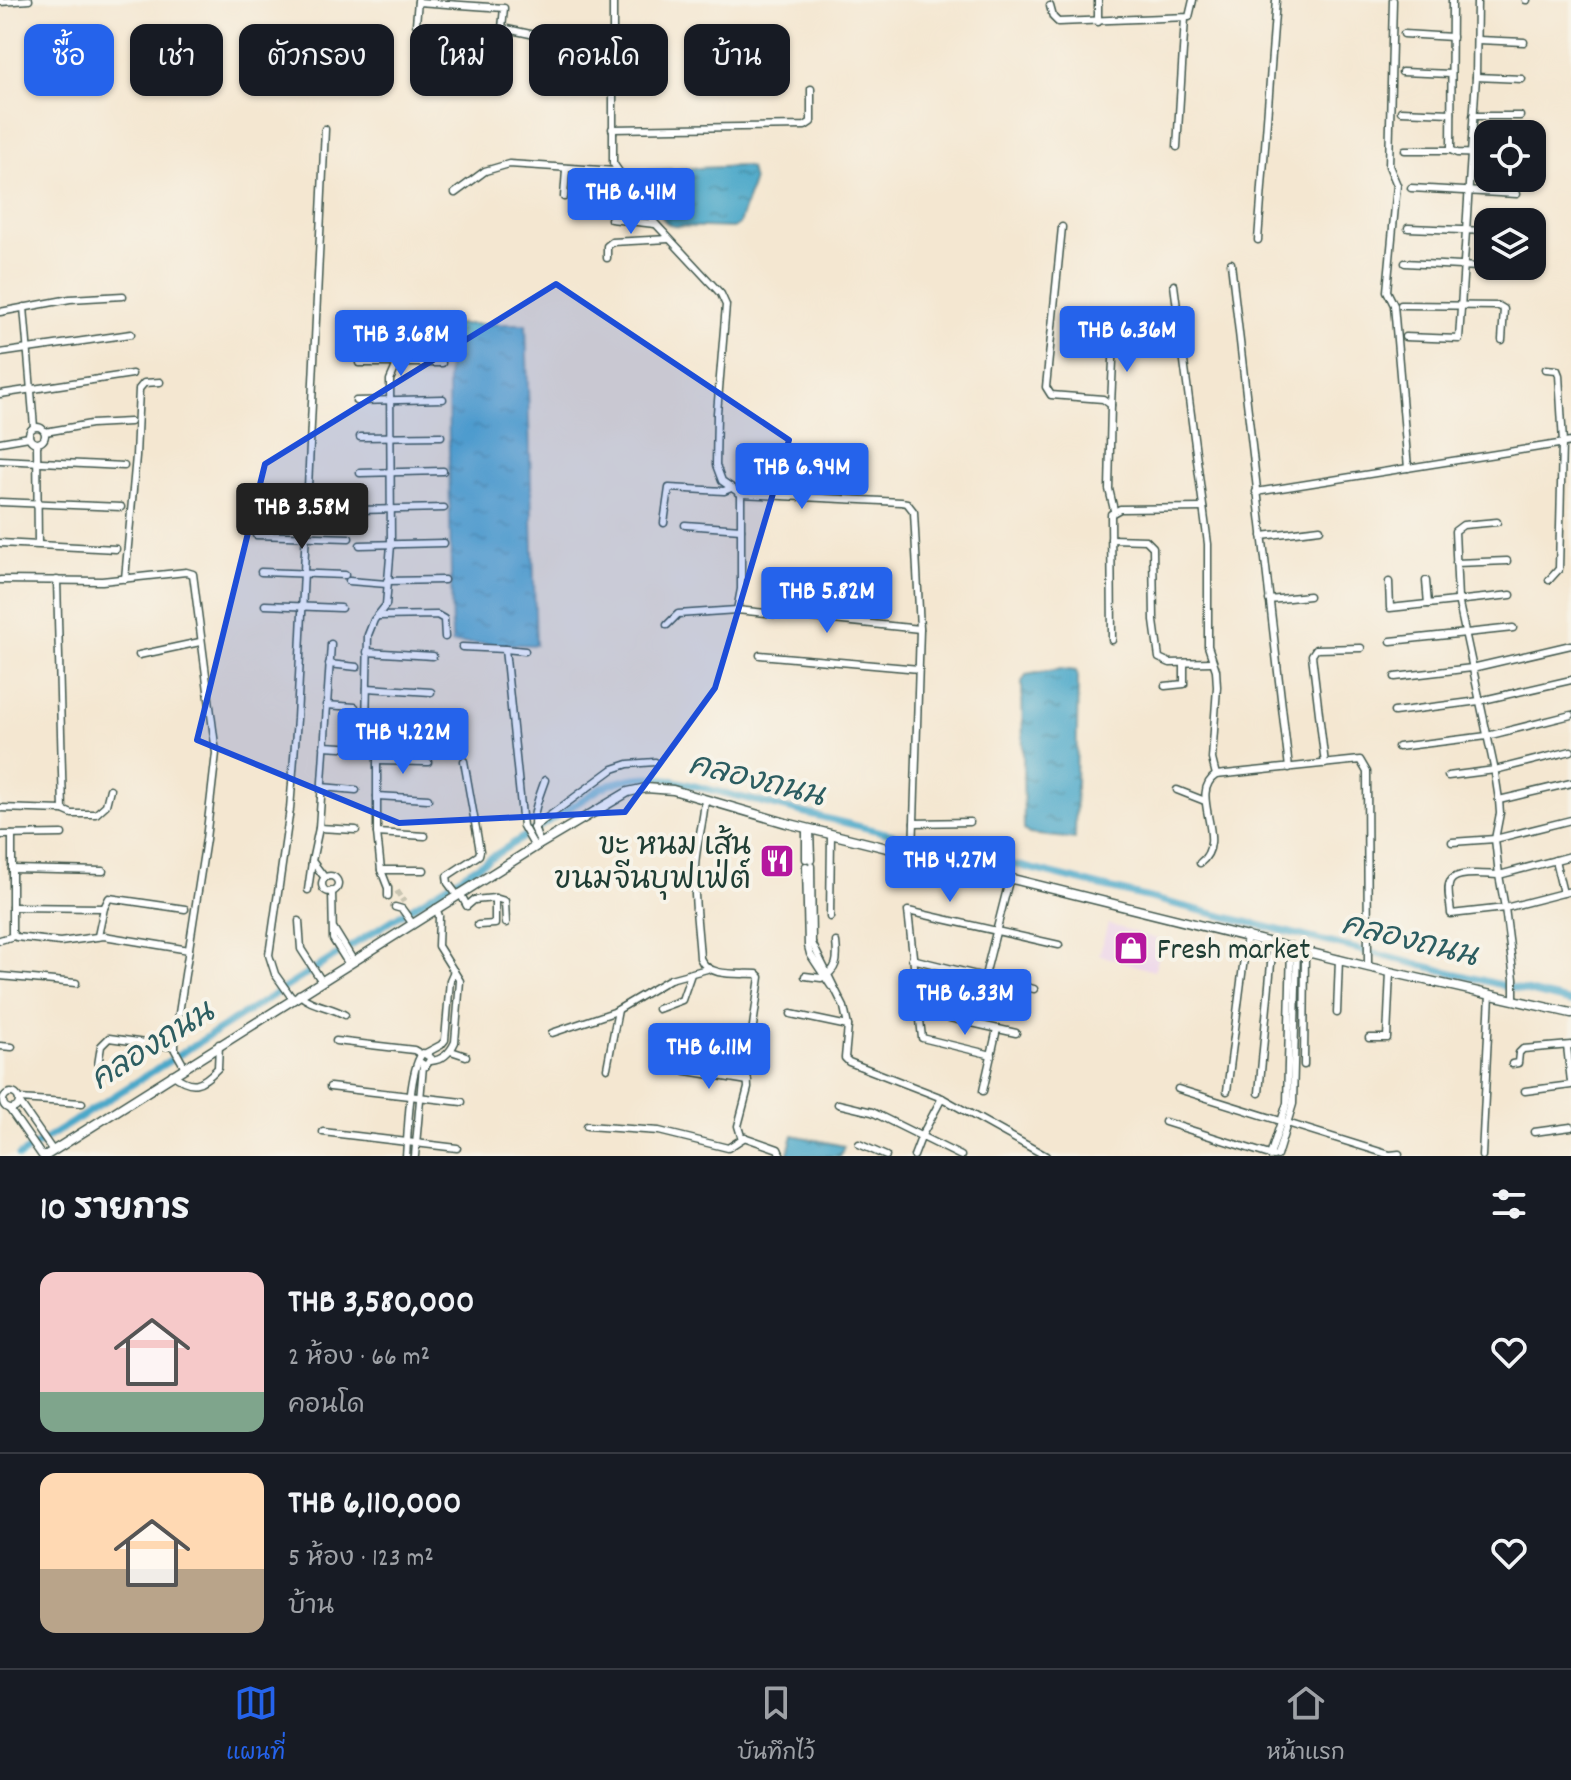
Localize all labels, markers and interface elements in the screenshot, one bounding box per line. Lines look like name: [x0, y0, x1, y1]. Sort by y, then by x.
chip: ซื้อ: [24, 24, 114, 96]
chip: เช่า: [130, 24, 223, 96]
chip: ตัวกรอง: [239, 24, 394, 96]
chip: ใหม่: [410, 24, 513, 96]
chip: คอนโด: [529, 24, 668, 96]
chip: บ้าน: [684, 24, 790, 96]
map controls: [1474, 120, 1546, 280]
button: locate: [1474, 120, 1546, 192]
pin: THB 6.41M: [539, 168, 723, 236]
text: THB 6.41M: [586, 175, 676, 212]
button: layers: [1474, 208, 1546, 280]
pin: THB 6.36M: [1035, 306, 1219, 374]
pin: THB 3.68M: [309, 310, 493, 378]
text: THB 6.36M: [1078, 313, 1176, 350]
text: THB 3.68M: [353, 317, 449, 354]
pin: THB 6.94M: [710, 443, 894, 511]
text: THB 6.94M: [754, 450, 850, 487]
pin: THB 3.58M: [210, 483, 394, 551]
text: THB 3.58M: [254, 490, 350, 527]
pin: THB 5.82M: [735, 567, 919, 635]
text: THB 5.82M: [779, 574, 875, 611]
pin: THB 4.22M: [311, 708, 495, 776]
text: THB 4.22M: [355, 715, 451, 752]
water label: คลองถนน: [683, 744, 830, 822]
place label: ขะ หนม เส้น ขนมจีนบุฟเฟ่ต์: [554, 825, 751, 904]
pin: THB 4.27M: [858, 836, 1042, 904]
restaurant icon: ขะ หนม เส้น ขนมจีนบุฟเฟ่ต์: [758, 842, 796, 880]
text: THB 4.27M: [903, 843, 997, 880]
water label: คลองถนน: [1336, 904, 1483, 982]
shop icon: Fresh market: [1112, 929, 1150, 967]
place label: Fresh market: [1157, 931, 1310, 974]
pin: THB 6.33M: [873, 969, 1057, 1037]
text: THB 6.33M: [916, 976, 1014, 1013]
water label: คลองถนน: [83, 991, 226, 1104]
pin: THB 6.11M: [617, 1023, 801, 1091]
text: THB 6.11M: [666, 1030, 752, 1067]
icon: filters: [1487, 1182, 1531, 1226]
text: 10 รายการ: [40, 1187, 190, 1236]
text: THB 3,580,000: [288, 1280, 474, 1329]
icon: home: [104, 1304, 200, 1400]
icon: heart: [1487, 1330, 1531, 1374]
text: 2 ห้อง · 66 m²: [288, 1340, 430, 1377]
text: คอนโด: [288, 1388, 365, 1425]
text: THB 6,110,000: [288, 1481, 462, 1530]
icon: home: [104, 1505, 200, 1601]
icon: heart: [1487, 1531, 1531, 1575]
text: 5 ห้อง · 123 m²: [288, 1541, 434, 1578]
text: บ้าน: [288, 1589, 334, 1626]
tab: แผนที่: [226, 1681, 285, 1770]
tab: บันทึกไว้: [737, 1681, 815, 1770]
tab: หน้าแรก: [1267, 1681, 1345, 1770]

